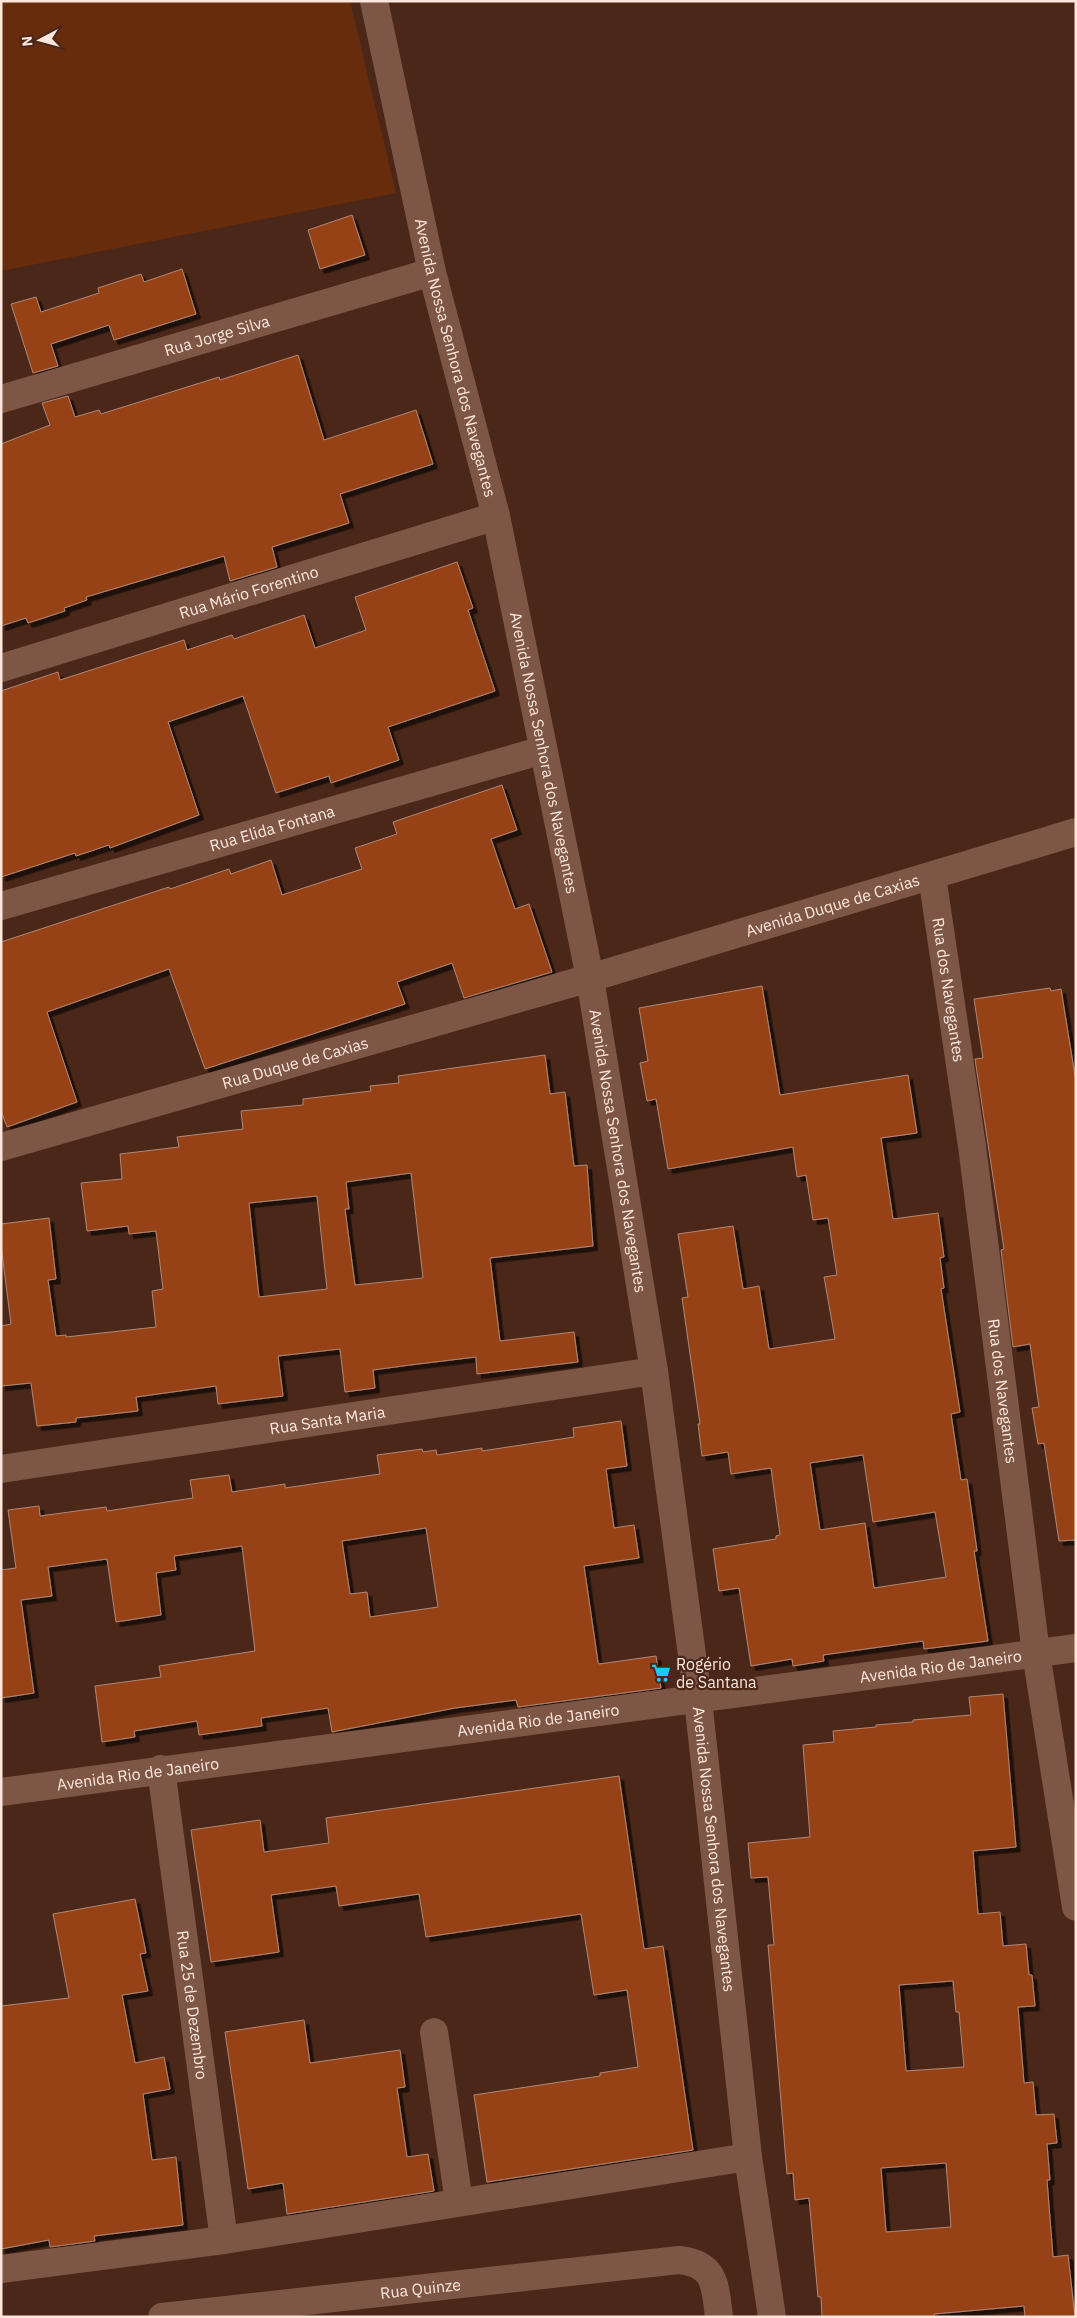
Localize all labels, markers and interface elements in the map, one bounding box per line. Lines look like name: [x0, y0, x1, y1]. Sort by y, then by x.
north arrow: [15, 15, 65, 65]
text: N: [18, 35, 37, 47]
street label: Avenida Nossa Senhora dos Navegantes: [411, 216, 501, 499]
street label: Rua Jorge Silva: [162, 310, 272, 360]
street label: Rua Mário Forentino: [176, 561, 321, 623]
street label: Avenida Nossa Senhora dos Navegantes: [506, 610, 583, 895]
street label: Rua Elida Fontana: [207, 800, 337, 856]
street label: Avenida Duque de Caxias: [743, 870, 922, 941]
street label: Rua dos Navegantes: [928, 916, 969, 1063]
street label: Avenida Nossa Senhora dos Navegantes: [585, 1008, 651, 1294]
street label: Rua Duque de Caxias: [220, 1032, 371, 1093]
street label: Rua dos Navegantes: [984, 1317, 1022, 1465]
street label: Rua Santa Maria: [268, 1401, 387, 1439]
street label: Avenida Rio de Janeiro: [858, 1645, 1023, 1687]
place label: Rogério de Santana: [676, 1654, 757, 1692]
supermarket icon: Rogério de Santana: [650, 1662, 672, 1684]
street label: Avenida Rio de Janeiro: [456, 1699, 621, 1741]
street label: Avenida Nossa Senhora dos Navegantes: [689, 1705, 740, 1993]
street label: Avenida Rio de Janeiro: [55, 1753, 220, 1794]
street label: Rua 25 de Dezembro: [173, 1929, 212, 2081]
street label: Rua Quinze: [379, 2274, 462, 2303]

